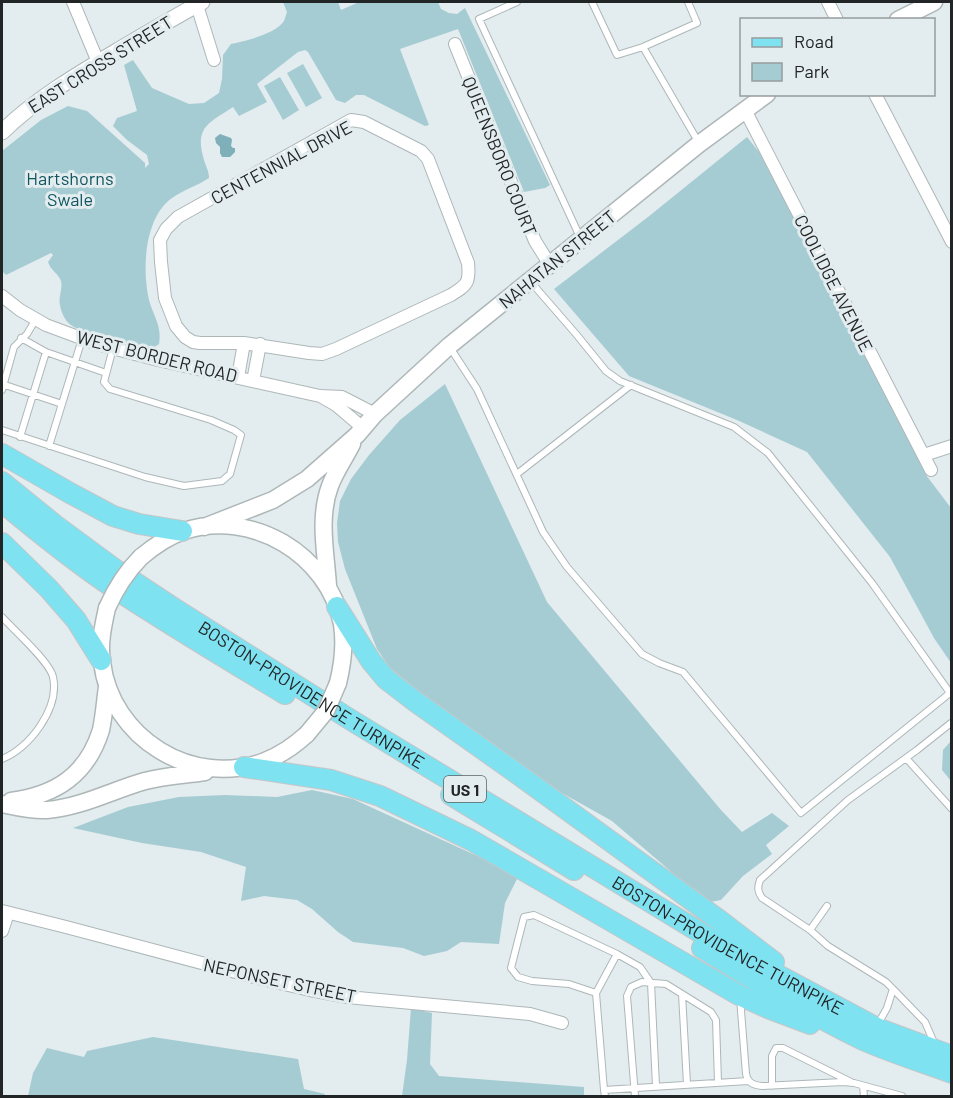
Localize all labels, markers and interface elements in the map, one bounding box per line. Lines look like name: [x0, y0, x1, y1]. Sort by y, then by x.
street label: EAST CROSS STREET: [24, 11, 176, 117]
legend: [740, 18, 935, 96]
text: Road: [794, 30, 834, 52]
text: Park: [794, 60, 829, 82]
street label: QUEENSBORO COURT: [458, 73, 542, 239]
street label: CENTENNIAL DRIVE: [207, 116, 355, 208]
park label: Hartshorns Swale: [26, 167, 114, 210]
street label: NAHATAN STREET: [494, 205, 620, 313]
street label: COOLIDGE AVENUE: [790, 211, 878, 355]
street label: WEST BORDER ROAD: [74, 325, 240, 387]
street label: BOSTON-PROVIDENCE TURNPIKE: [195, 616, 429, 773]
road number: US 1: [444, 776, 486, 802]
street label: BOSTON-PROVIDENCE TURNPIKE: [608, 871, 847, 1019]
street label: NEPONSET STREET: [202, 953, 358, 1007]

